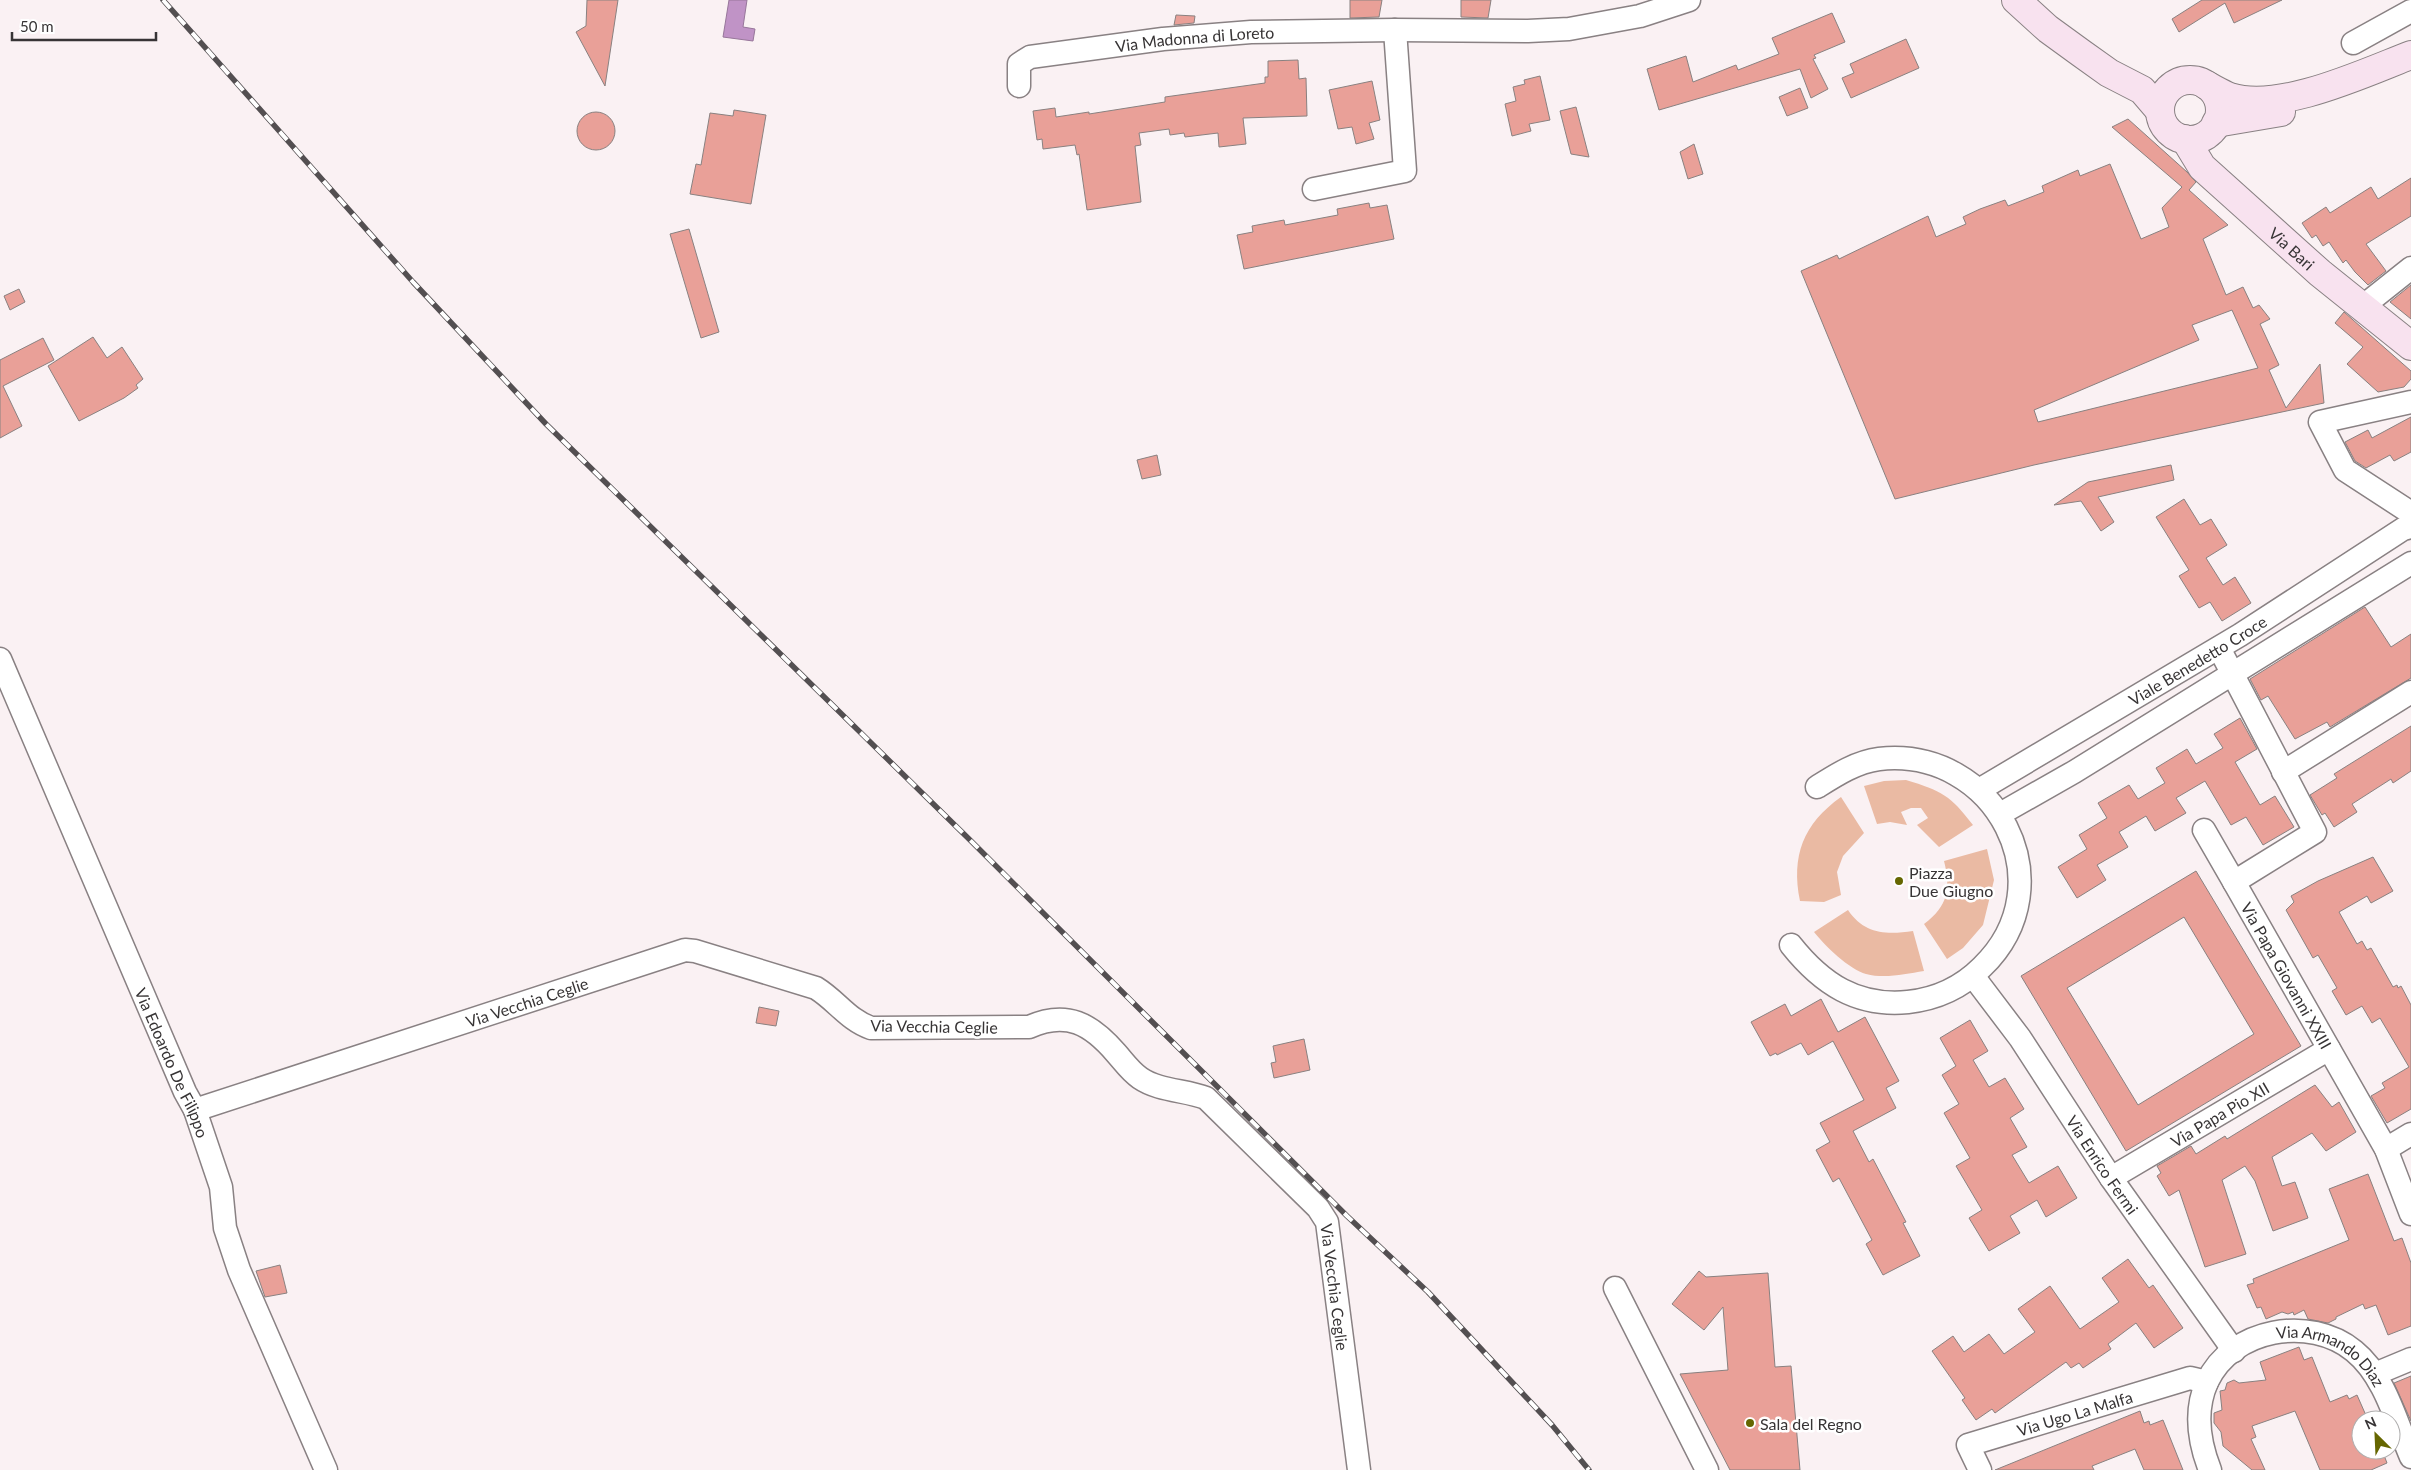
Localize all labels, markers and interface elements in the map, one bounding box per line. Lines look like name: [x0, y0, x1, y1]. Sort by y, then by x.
scale bar: [12, 10, 156, 42]
text: 50 m: [20, 17, 54, 35]
street label: Via Madonna di Loreto: [1114, 22, 1274, 55]
street label: Via Bari: [2266, 223, 2319, 273]
street label: Viale Benedetto Croce: [2125, 611, 2270, 709]
place label: Piazza Due Giugno: [1909, 863, 1993, 900]
marker: Piazza Due Giugno: [1893, 875, 1905, 887]
street label: Via Papa Giovanni XXIII: [2238, 899, 2336, 1052]
street label: Via Vecchia Ceglie: [463, 973, 590, 1031]
street label: Via Edoardo De Filippo: [132, 985, 213, 1140]
street label: Via Vecchia Ceglie: [870, 1015, 998, 1037]
street label: Via Papa Pio XII: [2167, 1077, 2272, 1150]
street label: Via Enrico Fermi: [2063, 1111, 2143, 1217]
street label: Via Vecchia Ceglie: [1318, 1222, 1353, 1352]
street label: Via Armando Diaz: [2275, 1321, 2389, 1390]
street label: Via Ugo La Malfa: [2014, 1386, 2135, 1439]
north arrow: [2351, 1410, 2401, 1460]
text: N: [2362, 1413, 2379, 1433]
place label: Sala del Regno: [1760, 1414, 1862, 1433]
marker: Sala del Regno: [1744, 1417, 1756, 1429]

